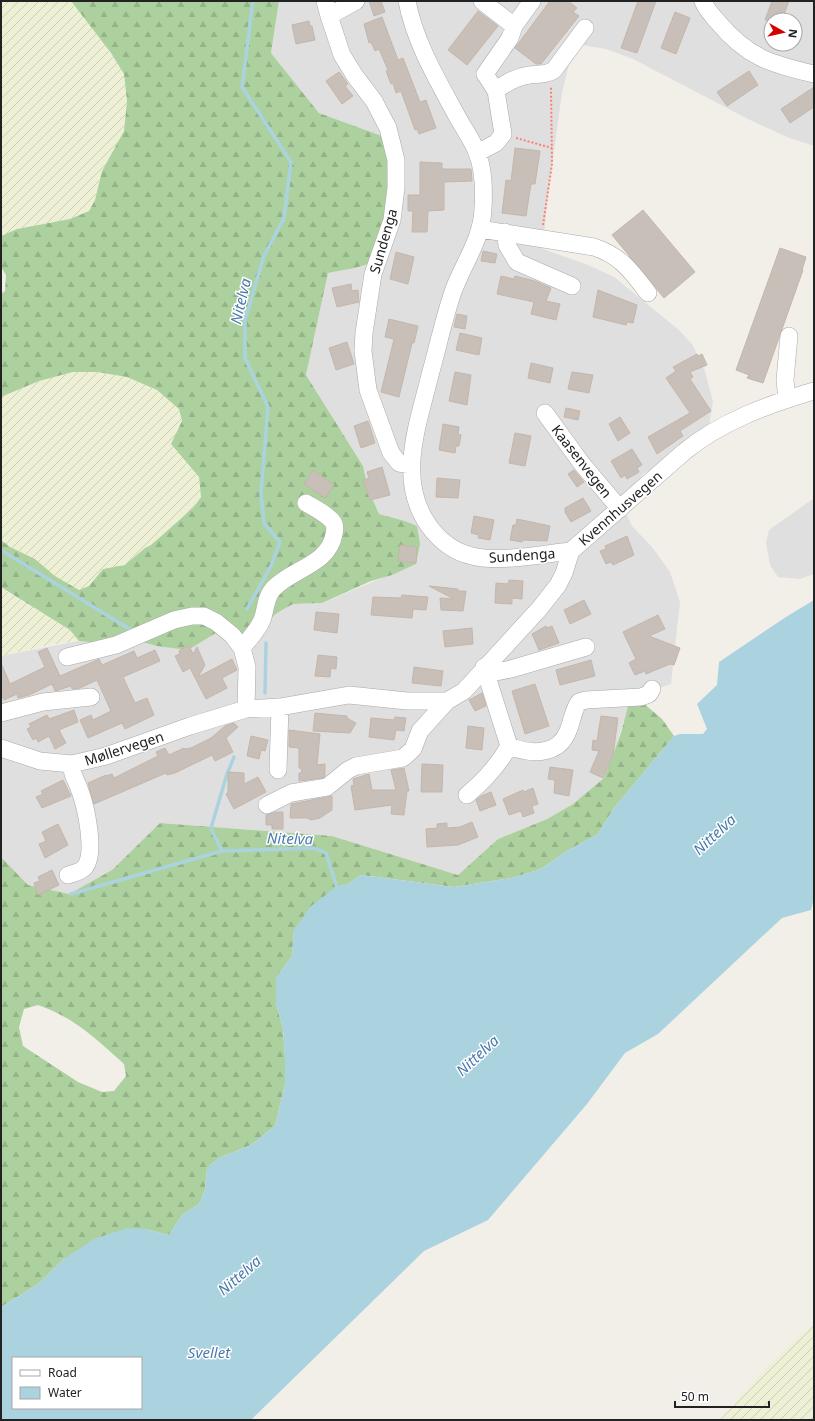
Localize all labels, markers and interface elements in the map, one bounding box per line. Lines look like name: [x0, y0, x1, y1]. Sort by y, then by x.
north arrow: [763, 12, 803, 52]
text: N: [785, 28, 801, 39]
street label: Sundenga: [365, 206, 401, 276]
water label: Nitelva: [225, 276, 255, 326]
street label: Kaasenvegen: [547, 421, 617, 501]
street label: Kvennhusvegen: [574, 466, 666, 550]
street label: Sundenga: [488, 543, 556, 567]
street label: Møllervegen: [82, 726, 166, 770]
water label: Nittelva: [688, 809, 740, 859]
water label: Nitelva: [267, 828, 314, 848]
water label: Nittelva: [451, 1030, 503, 1080]
water label: Nittelva: [213, 1250, 265, 1299]
water label: Svellet: [188, 1342, 231, 1362]
legend: [12, 1357, 142, 1409]
text: Road: [48, 1364, 77, 1381]
scale bar: [675, 1383, 769, 1409]
text: Water: [48, 1384, 82, 1401]
text: 50 m: [681, 1388, 709, 1405]

